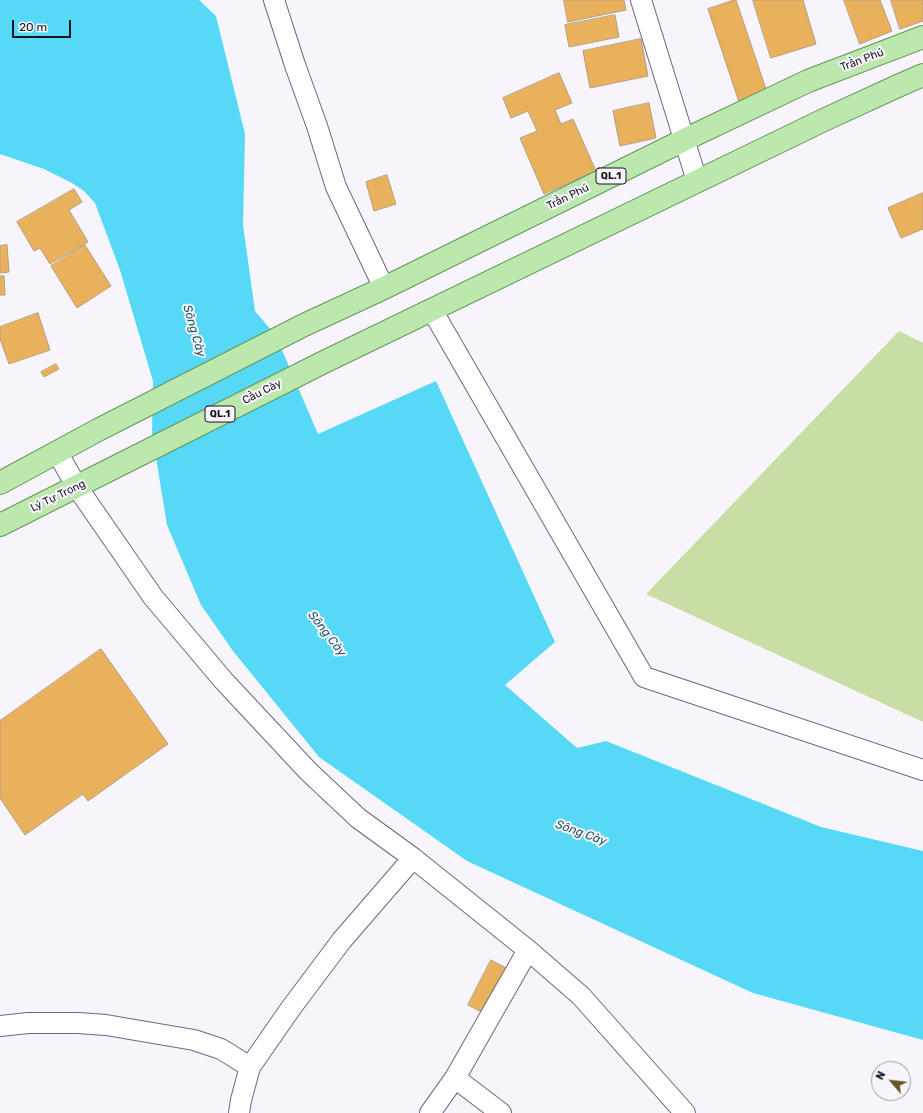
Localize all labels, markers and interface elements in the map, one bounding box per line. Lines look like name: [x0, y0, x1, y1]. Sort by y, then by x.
scale bar: [14, 12, 73, 38]
text: 20 m: [19, 20, 47, 34]
street label: Trần Phú: [838, 46, 886, 74]
road number: QL.1: [596, 168, 626, 184]
street label: Trần Phú: [545, 181, 591, 213]
water label: Sông Cày: [180, 303, 208, 359]
street label: Cầu Cày: [240, 377, 284, 407]
road number: QL.1: [205, 406, 235, 422]
street label: Lý Tự Trọng: [28, 477, 88, 515]
water label: Sông Cày: [305, 609, 349, 659]
water label: Sông Cày: [553, 817, 609, 849]
north arrow: [871, 1061, 911, 1101]
text: N: [873, 1069, 888, 1082]

